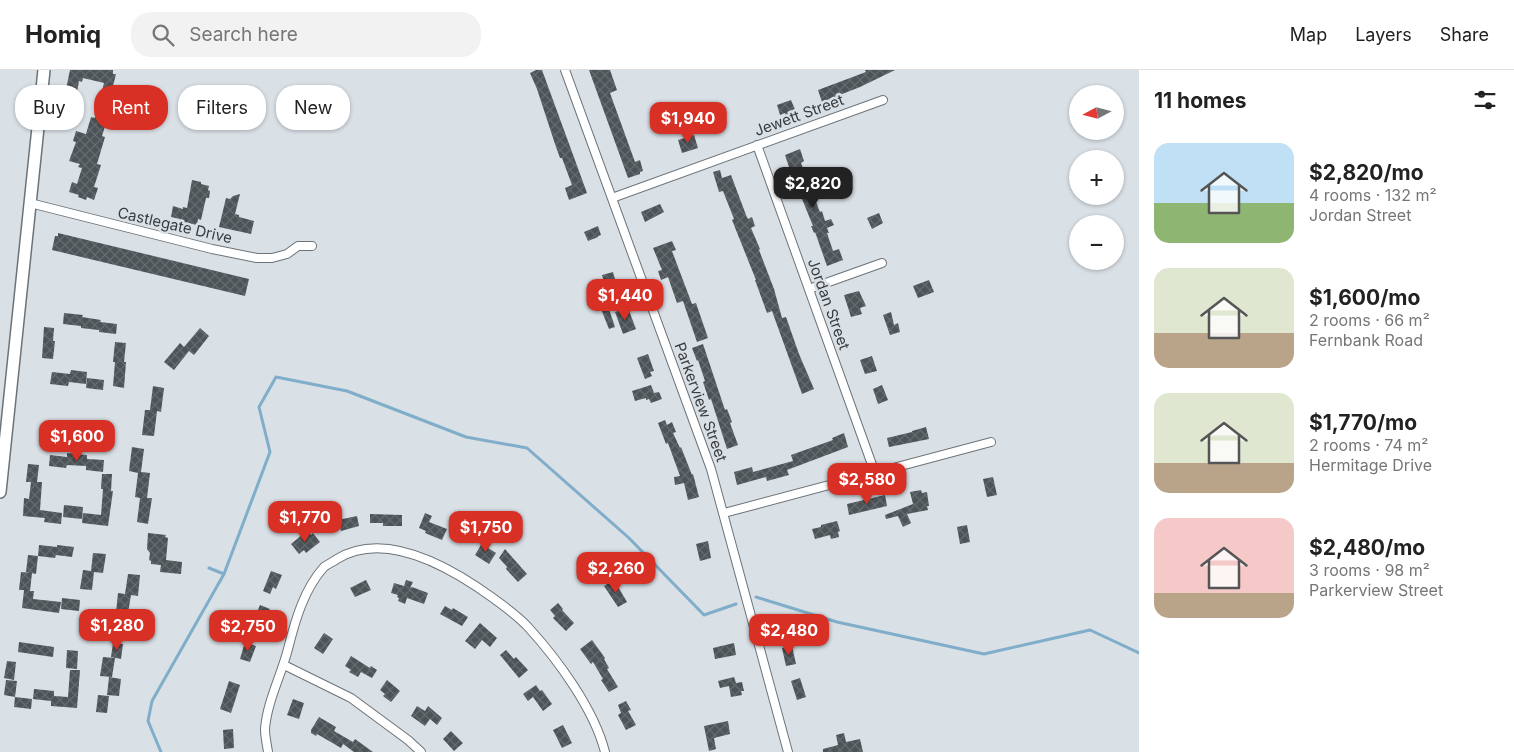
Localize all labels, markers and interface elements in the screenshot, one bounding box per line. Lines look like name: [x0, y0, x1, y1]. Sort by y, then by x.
search box: [131, 12, 481, 57]
text: Homiq: [25, 20, 101, 49]
icon: search: [149, 21, 177, 49]
text: Search here: [189, 23, 298, 46]
text: Map: [1290, 24, 1327, 45]
text: Layers: [1355, 24, 1412, 45]
text: Share: [1440, 24, 1489, 45]
chip: Buy: [15, 85, 84, 130]
chip: Rent: [94, 85, 168, 130]
chip: Filters: [178, 85, 266, 130]
chip: New: [276, 85, 350, 130]
north arrow: [1069, 85, 1124, 140]
map controls: [1069, 85, 1124, 270]
icon: filters: [1471, 86, 1499, 114]
text: 11 homes: [1154, 88, 1246, 113]
street label: Jewett Street: [752, 90, 846, 140]
pin: $1,940: [647, 102, 729, 144]
text: $1,940: [661, 108, 715, 128]
button: +: [1069, 150, 1124, 205]
text: $2,820/mo: [1309, 160, 1424, 185]
icon: home: [1194, 163, 1254, 223]
pin: $2,820: [772, 166, 854, 209]
text: $2,820: [785, 173, 841, 193]
text: 4 rooms · 132 m²: [1309, 185, 1437, 205]
street label: Castlegate Drive: [116, 203, 234, 247]
text: Jordan Street: [1309, 205, 1411, 225]
button: −: [1069, 215, 1124, 270]
street label: Jordan Street: [804, 256, 854, 352]
pin: $1,440: [584, 278, 666, 321]
text: $1,440: [597, 285, 653, 305]
text: $1,600/mo: [1309, 285, 1420, 310]
icon: home: [1194, 288, 1254, 348]
text: 2 rooms · 66 m²: [1309, 310, 1430, 330]
text: Fernbank Road: [1309, 330, 1423, 350]
street label: Parkerview Street: [671, 340, 731, 464]
text: $1,770/mo: [1309, 410, 1417, 435]
icon: home: [1194, 413, 1254, 473]
pin: $1,600: [36, 420, 118, 462]
text: $1,600: [50, 426, 104, 446]
text: 2 rooms · 74 m²: [1309, 435, 1428, 455]
text: Hermitage Drive: [1309, 455, 1432, 475]
pin: $2,580: [826, 462, 908, 505]
text: $2,580: [838, 469, 896, 489]
pin: $1,770: [264, 500, 346, 543]
text: $1,770: [279, 507, 331, 527]
pin: $1,750: [445, 510, 527, 553]
text: $1,750: [460, 517, 512, 537]
text: $2,480/mo: [1309, 535, 1425, 560]
icon: home: [1194, 538, 1254, 598]
pin: $2,260: [575, 552, 657, 594]
text: $2,260: [587, 558, 645, 578]
text: 3 rooms · 98 m²: [1309, 560, 1430, 580]
text: Parkerview Street: [1309, 580, 1443, 600]
pin: $1,280: [76, 608, 158, 651]
pin: $2,750: [207, 610, 289, 652]
pin: $2,480: [748, 614, 830, 656]
text: $1,280: [90, 615, 144, 635]
text: $2,750: [220, 616, 276, 636]
text: $2,480: [760, 620, 818, 640]

